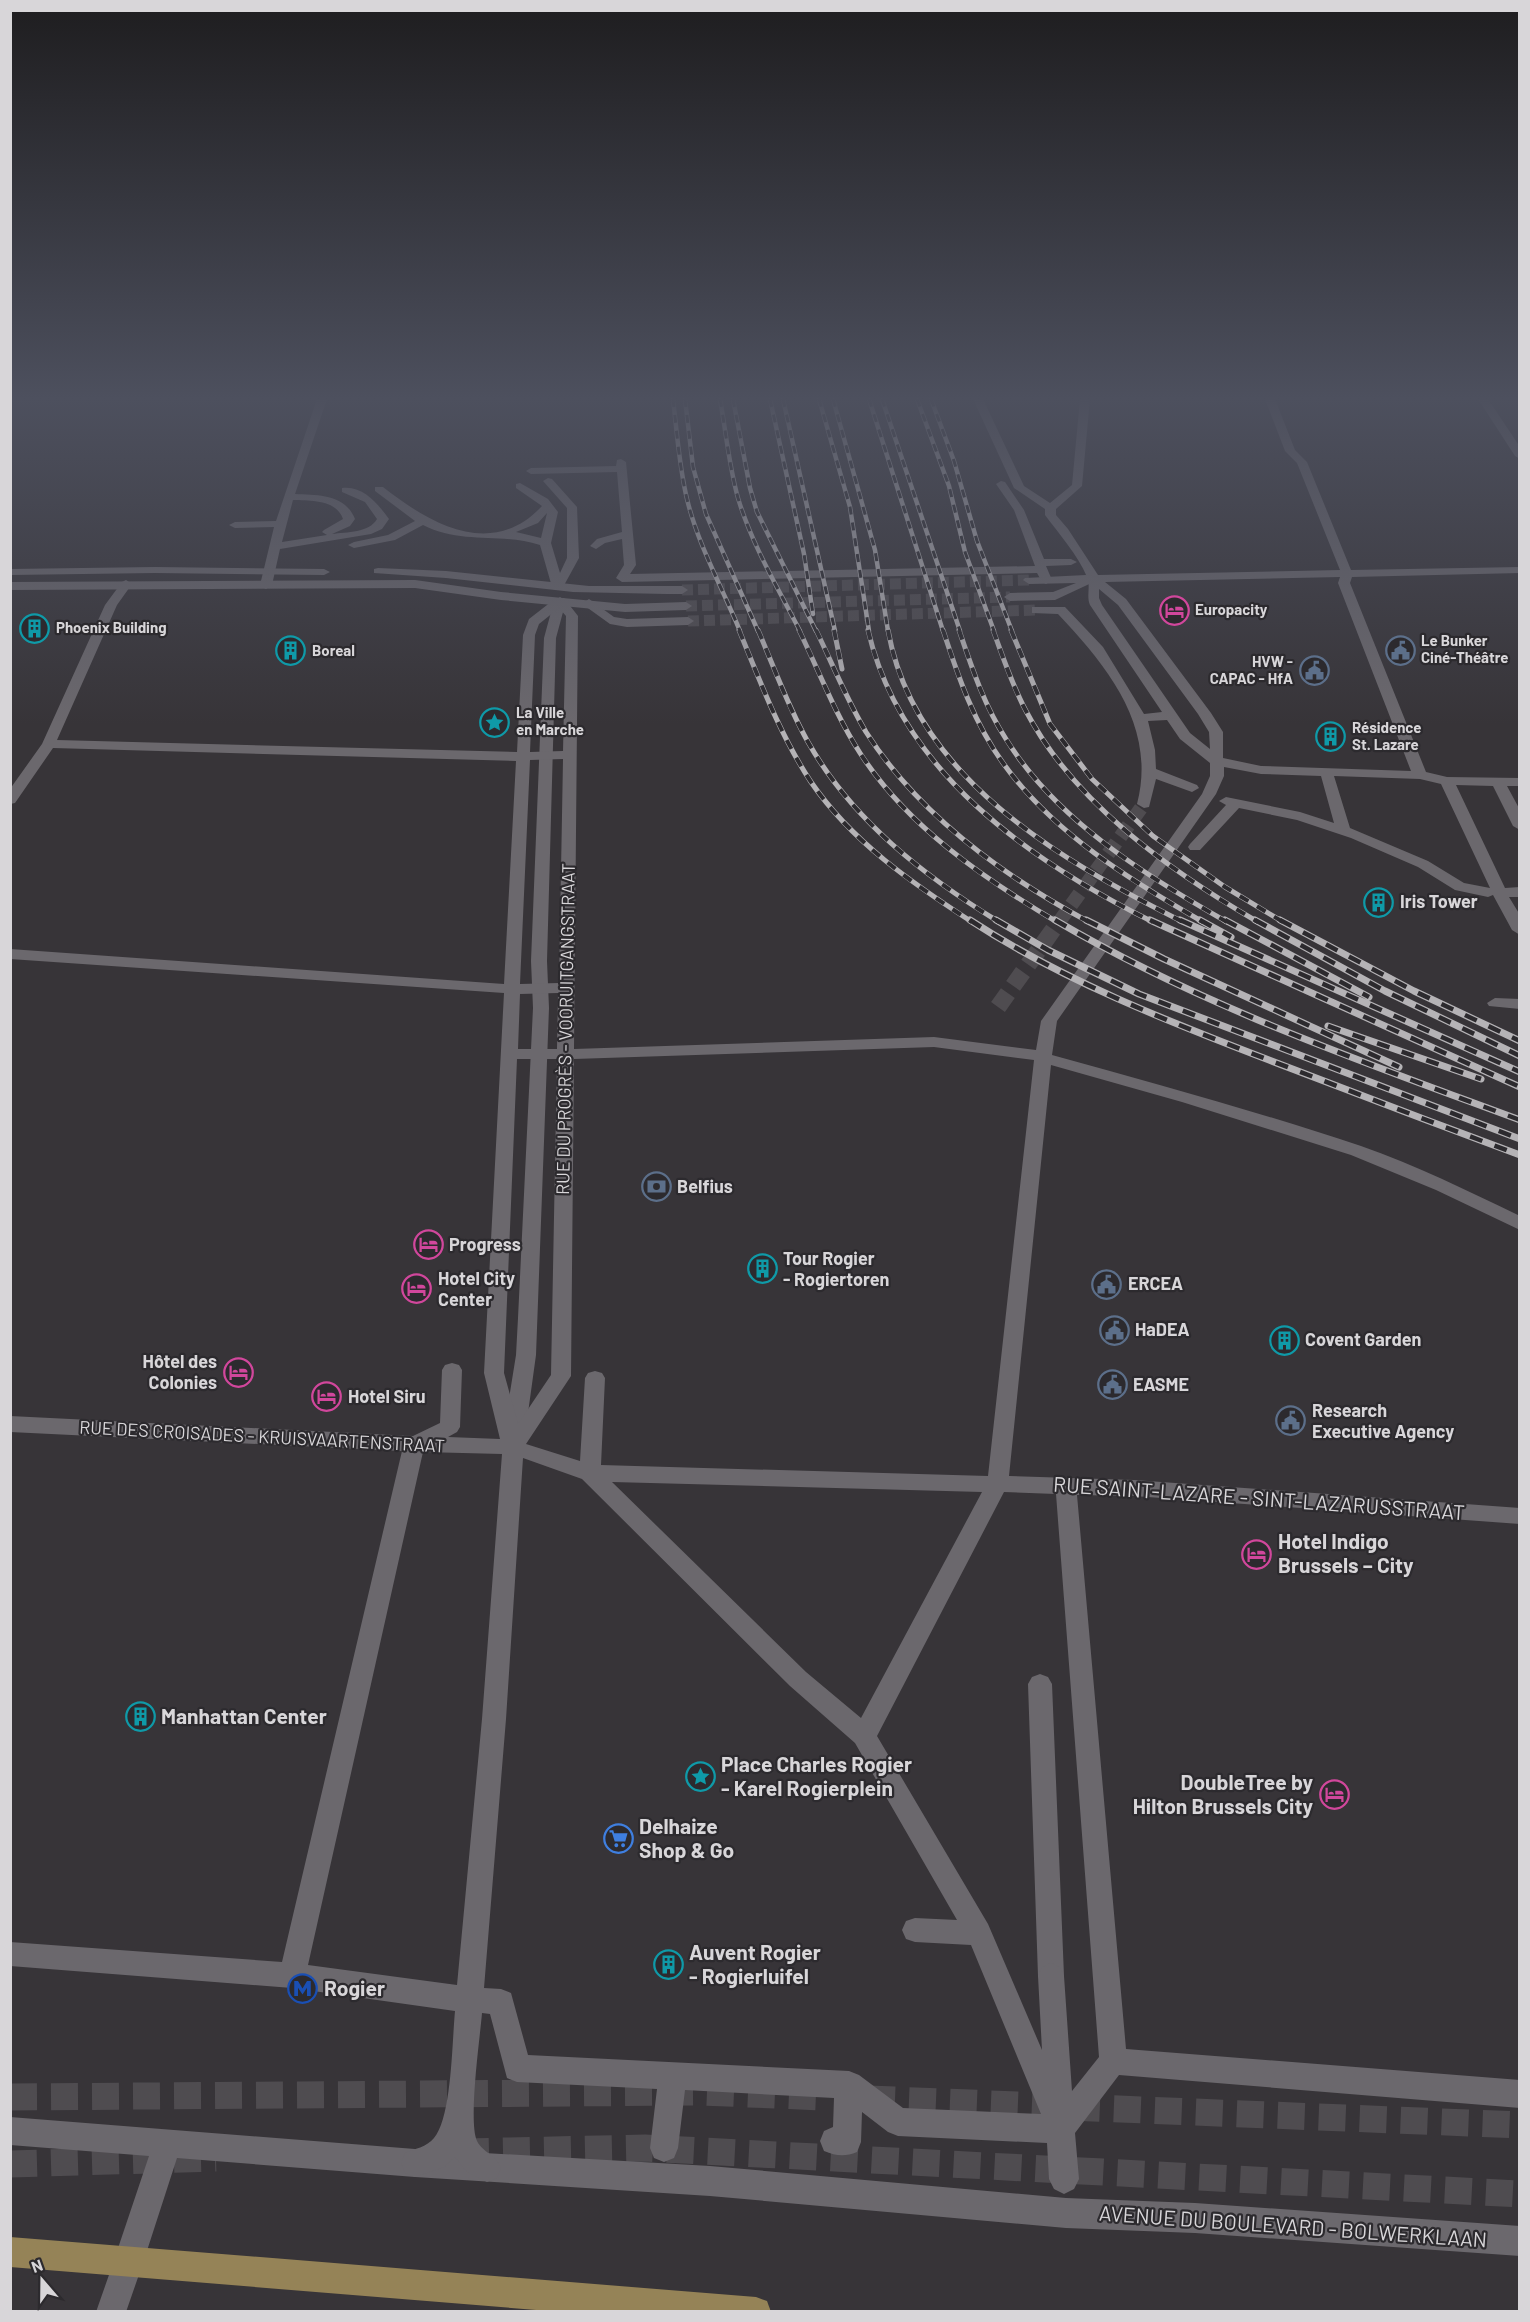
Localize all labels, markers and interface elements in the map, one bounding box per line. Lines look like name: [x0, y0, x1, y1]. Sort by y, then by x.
hotel icon: Europacity: [1158, 594, 1190, 626]
place label: Europacity: [1195, 600, 1268, 618]
building icon: Phoenix Building: [19, 612, 51, 644]
place label: Phoenix Building: [56, 618, 167, 636]
place label: Le Bunker Ciné-Théâtre: [1421, 631, 1508, 666]
public building icon: Le Bunker Ciné-Théâtre: [1384, 634, 1416, 666]
building icon: Boreal: [275, 635, 307, 667]
place label: Boreal: [312, 641, 355, 659]
place label: HVW - CAPAC - HfA: [1210, 652, 1293, 687]
public building icon: HVW - CAPAC - HfA: [1298, 655, 1330, 687]
place label: La Ville en Marche: [516, 703, 584, 738]
place icon: La Ville en Marche: [479, 706, 511, 738]
place label: Résidence St. Lazare: [1352, 718, 1422, 753]
building icon: Résidence St. Lazare: [1315, 721, 1347, 753]
street label: RUE DU PROGRÈS - VOORUITGANGSTRAAT: [551, 863, 579, 1195]
building icon: Iris Tower: [1363, 886, 1395, 918]
place label: Iris Tower: [1400, 890, 1478, 912]
bank icon: Belfius: [640, 1171, 672, 1203]
place label: Belfius: [677, 1175, 733, 1197]
hotel icon: Progress: [412, 1229, 444, 1261]
place label: Progress: [449, 1233, 521, 1255]
place label: Tour Rogier - Rogiertoren: [783, 1247, 889, 1290]
building icon: Tour Rogier - Rogiertoren: [746, 1253, 778, 1285]
place label: Hotel City Center: [438, 1267, 515, 1310]
public building icon: ERCEA: [1091, 1268, 1123, 1300]
place label: ERCEA: [1128, 1272, 1183, 1294]
hotel icon: Hotel City Center: [401, 1273, 433, 1305]
public building icon: HaDEA: [1098, 1314, 1130, 1346]
place label: HaDEA: [1135, 1318, 1190, 1340]
building icon: Covent Garden: [1268, 1324, 1300, 1356]
place label: Covent Garden: [1305, 1328, 1421, 1350]
place label: Hôtel des Colonies: [143, 1350, 217, 1393]
hotel icon: Hôtel des Colonies: [222, 1356, 254, 1388]
public building icon: EASME: [1096, 1369, 1128, 1401]
place label: EASME: [1133, 1373, 1189, 1395]
hotel icon: Hotel Siru: [311, 1381, 343, 1413]
place label: Hotel Siru: [348, 1385, 426, 1407]
place label: Research Executive Agency: [1312, 1399, 1454, 1442]
public building icon: Research Executive Agency: [1275, 1405, 1307, 1437]
street label: RUE DES CROISADES - KRUISVAARTENSTRAAT: [79, 1415, 445, 1457]
street label: RUE SAINT-LAZARE - SINT-LAZARUSSTRAAT: [1053, 1471, 1466, 1524]
place label: Hotel Indigo Brussels – City: [1278, 1528, 1414, 1577]
hotel icon: Hotel Indigo Brussels – City: [1241, 1538, 1273, 1570]
building icon: Manhattan Center: [124, 1701, 156, 1733]
place label: Manhattan Center: [161, 1703, 327, 1728]
place label: Place Charles Rogier - Karel Rogierplein: [721, 1751, 912, 1800]
place icon: Place Charles Rogier - Karel Rogierplein: [684, 1761, 716, 1793]
place label: DoubleTree by Hilton Brussels City: [1133, 1769, 1313, 1818]
hotel icon: DoubleTree by Hilton Brussels City: [1318, 1779, 1350, 1811]
place label: Delhaize Shop & Go: [639, 1813, 734, 1862]
supermarket icon: Delhaize Shop & Go: [602, 1823, 634, 1855]
place label: Auvent Rogier - Rogierluifel: [689, 1939, 821, 1988]
building icon: Auvent Rogier - Rogierluifel: [652, 1949, 684, 1981]
metro station icon: Rogier: [287, 1973, 319, 2005]
place label: Rogier: [324, 1975, 385, 2000]
street label: AVENUE DU BOULEVARD - BOLWERKLAAN: [1098, 2199, 1488, 2252]
north arrow: [12, 2250, 72, 2310]
text: N: [28, 2255, 45, 2276]

